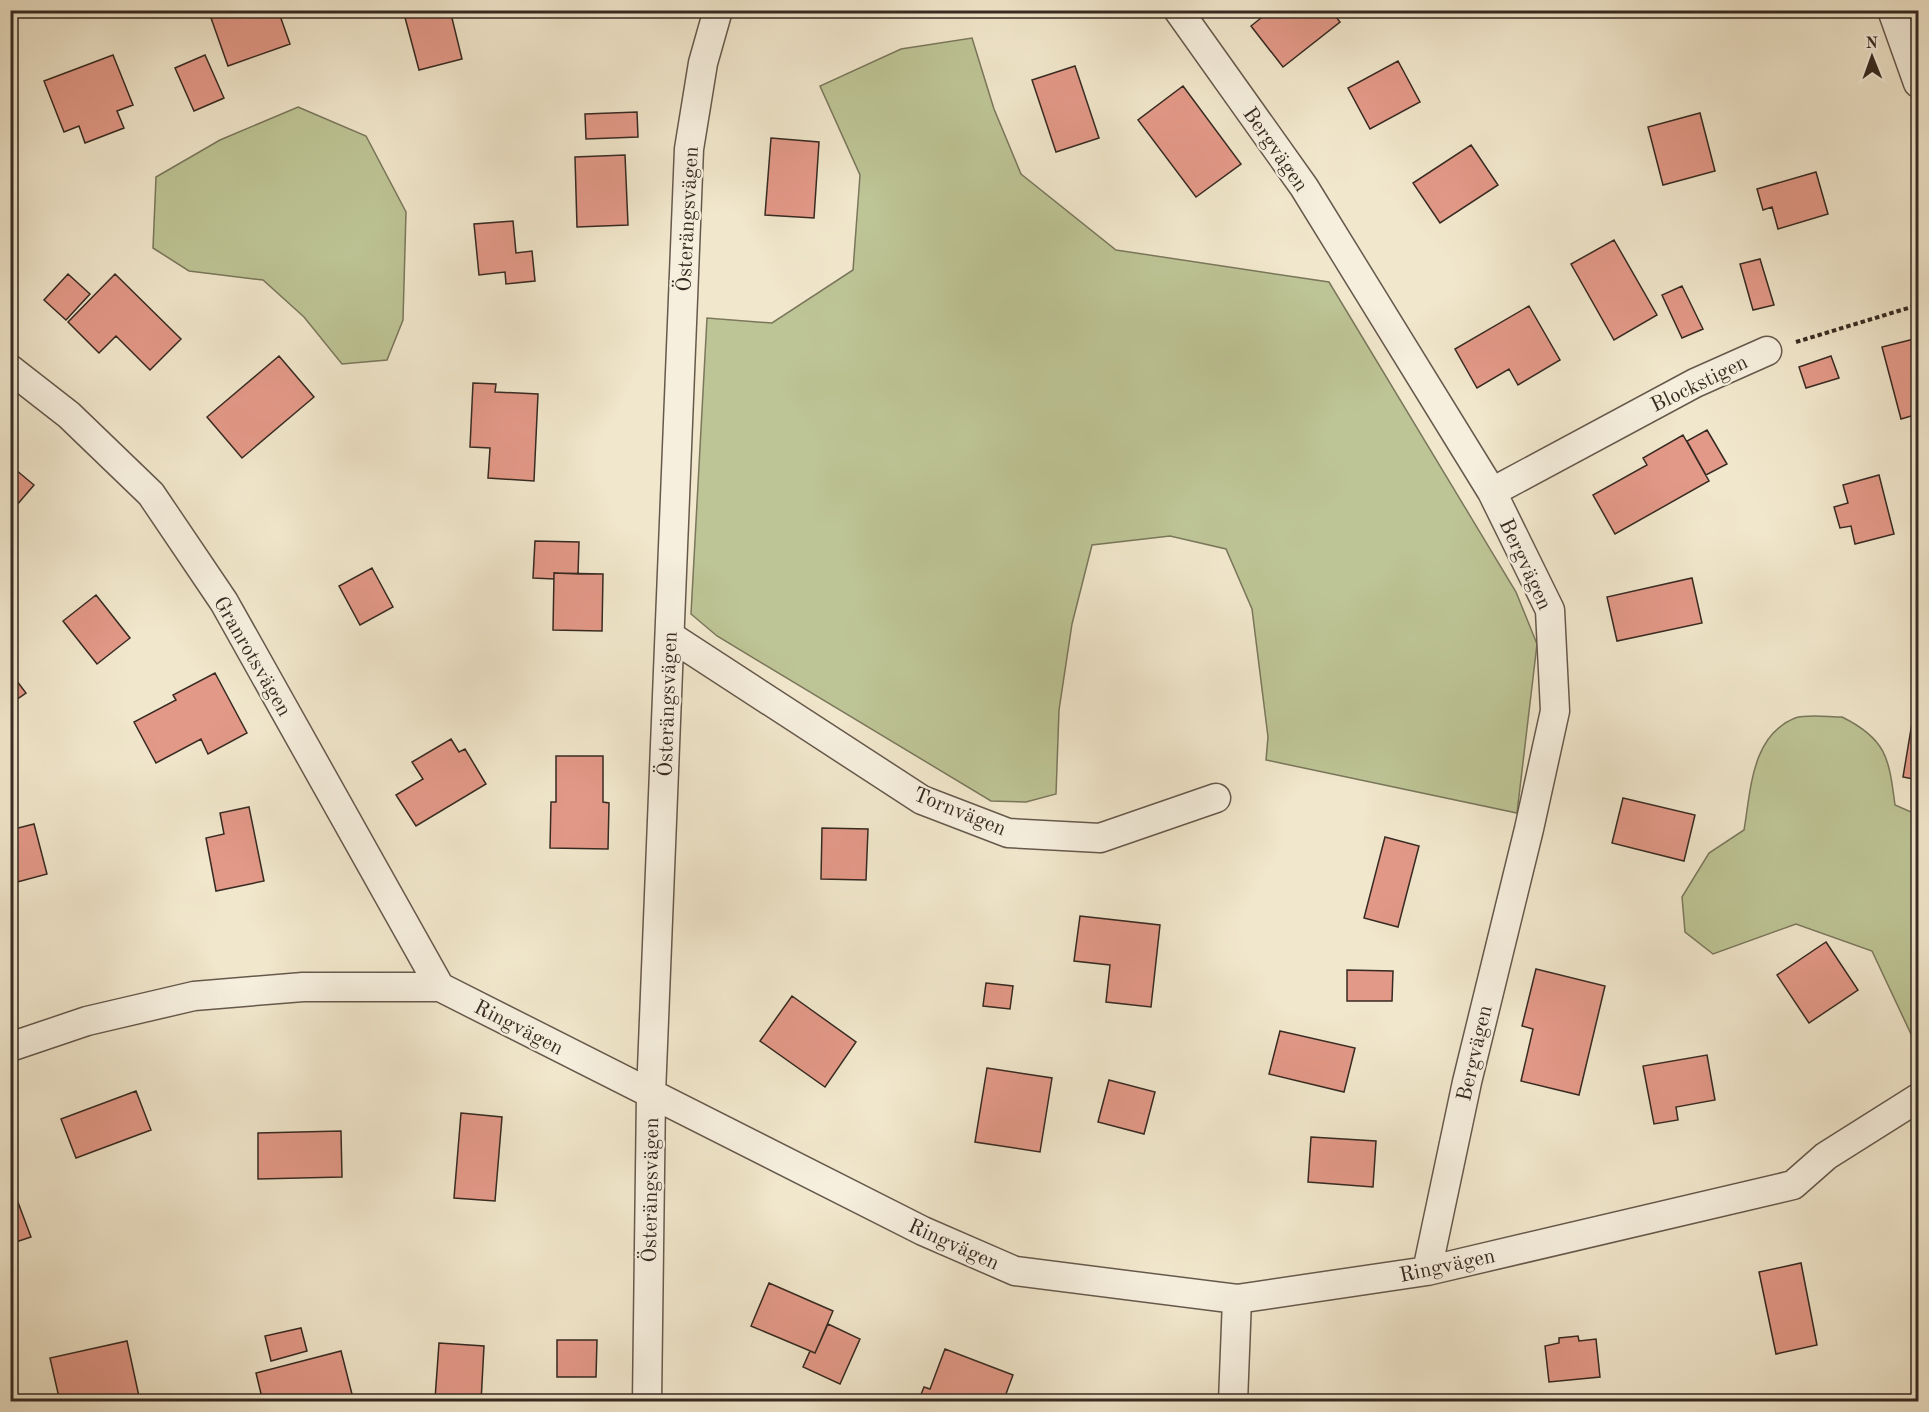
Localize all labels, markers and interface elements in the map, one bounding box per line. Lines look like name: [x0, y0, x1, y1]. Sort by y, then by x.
north arrow: [1842, 27, 1902, 87]
text: N: [1866, 36, 1879, 52]
street label: Bergvägen: [1238, 104, 1311, 196]
street label: Österängsvägen: [670, 146, 703, 292]
street label: Blockstigen: [1648, 352, 1752, 417]
street label: Bergvägen: [1494, 516, 1555, 613]
street label: Granrotsvägen: [209, 593, 294, 720]
street label: Österängsvägen: [651, 631, 682, 777]
street label: Tornvägen: [910, 784, 1009, 840]
street label: Ringvägen: [470, 997, 566, 1060]
street label: Bergvägen: [1454, 1003, 1497, 1103]
street label: Österängsvägen: [636, 1117, 663, 1263]
street label: Ringvägen: [905, 1216, 1002, 1275]
street label: Ringvägen: [1398, 1246, 1497, 1287]

